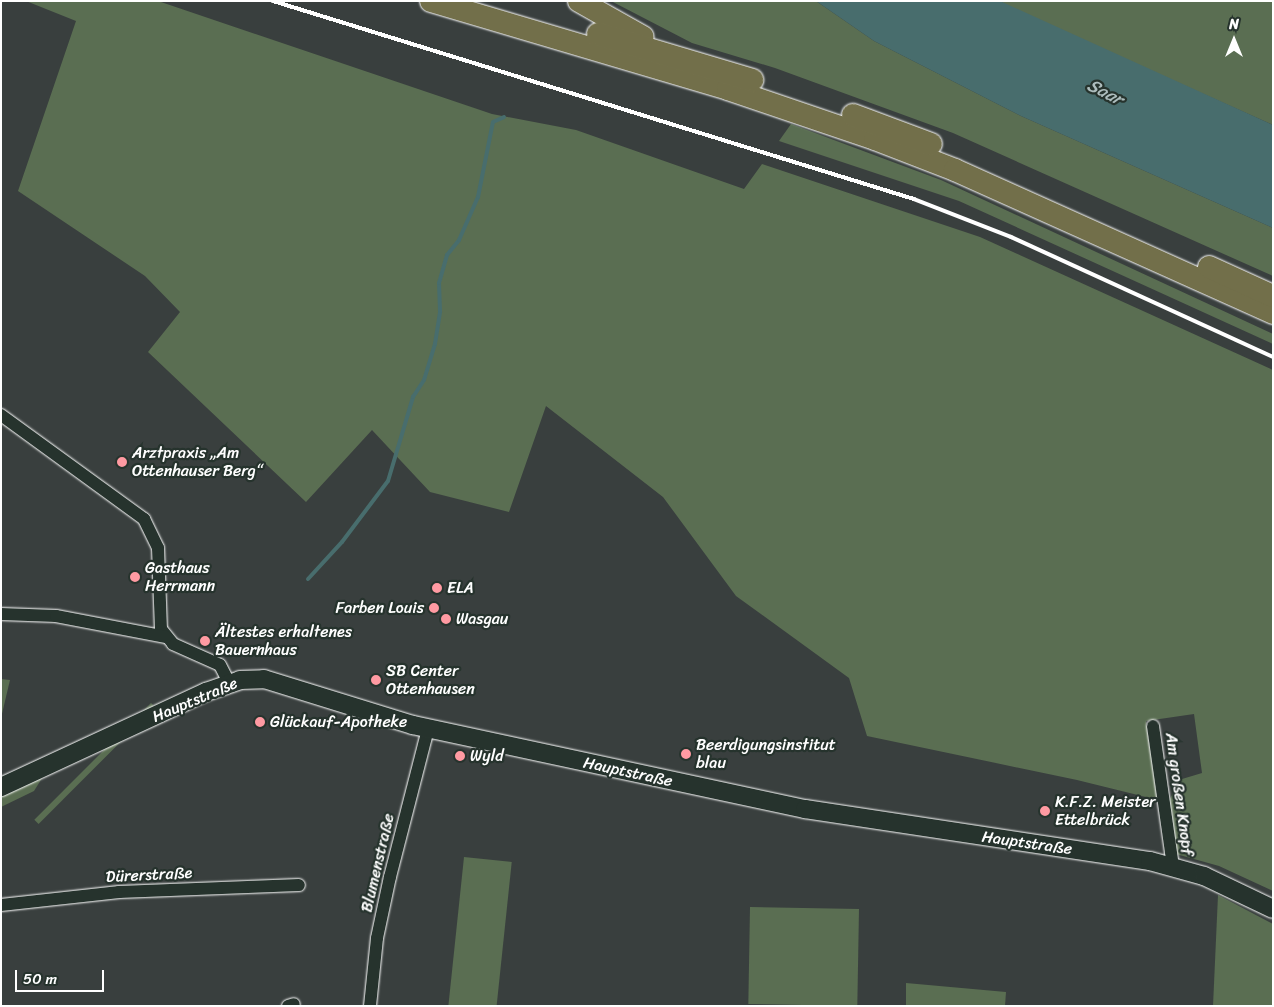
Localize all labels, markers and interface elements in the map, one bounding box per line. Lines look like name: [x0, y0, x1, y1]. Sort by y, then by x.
text: N: [1229, 12, 1239, 37]
north arrow: [1209, 15, 1259, 65]
water label: Saar: [1084, 74, 1126, 110]
place label: Arztpraxis „Am Ottenhauser Berg“: [132, 443, 262, 481]
marker: Arztpraxis „Am Ottenhauser Berg“: [116, 456, 128, 468]
place label: Gasthaus Herrmann: [145, 558, 215, 596]
marker: Gasthaus Herrmann: [129, 571, 141, 583]
place label: ELA: [447, 578, 474, 598]
marker: ELA: [431, 582, 443, 594]
place label: Farben Louis: [335, 598, 424, 618]
marker: Farben Louis: [428, 602, 440, 614]
place label: Wasgau: [456, 609, 508, 629]
marker: Wasgau: [440, 613, 452, 625]
place label: Ältestes erhaltenes Bauernhaus: [215, 622, 352, 660]
marker: Ältestes erhaltenes Bauernhaus: [199, 635, 211, 647]
place label: SB Center Ottenhausen: [386, 661, 475, 699]
street label: Hauptstraße: [149, 673, 241, 727]
marker: SB Center Ottenhausen: [370, 674, 382, 686]
place label: Glückauf-Apotheke: [270, 712, 407, 732]
marker: Glückauf-Apotheke: [254, 716, 266, 728]
street label: Am großen Knopf: [1161, 731, 1197, 857]
place label: Beerdigungsinstitut blau: [696, 735, 836, 773]
place label: Wyld: [470, 746, 504, 766]
marker: Beerdigungsinstitut blau: [680, 748, 692, 760]
marker: Wyld: [454, 750, 466, 762]
street label: Hauptstraße: [582, 753, 674, 791]
place label: K.F.Z. Meister Ettelbrück: [1055, 792, 1156, 830]
marker: K.F.Z. Meister Ettelbrück: [1039, 805, 1051, 817]
street label: Blumenstraße: [357, 812, 399, 914]
street label: Hauptstraße: [981, 827, 1073, 859]
street label: Dürerstraße: [105, 863, 193, 887]
scale bar: [18, 960, 106, 992]
text: 50 m: [23, 966, 57, 992]

